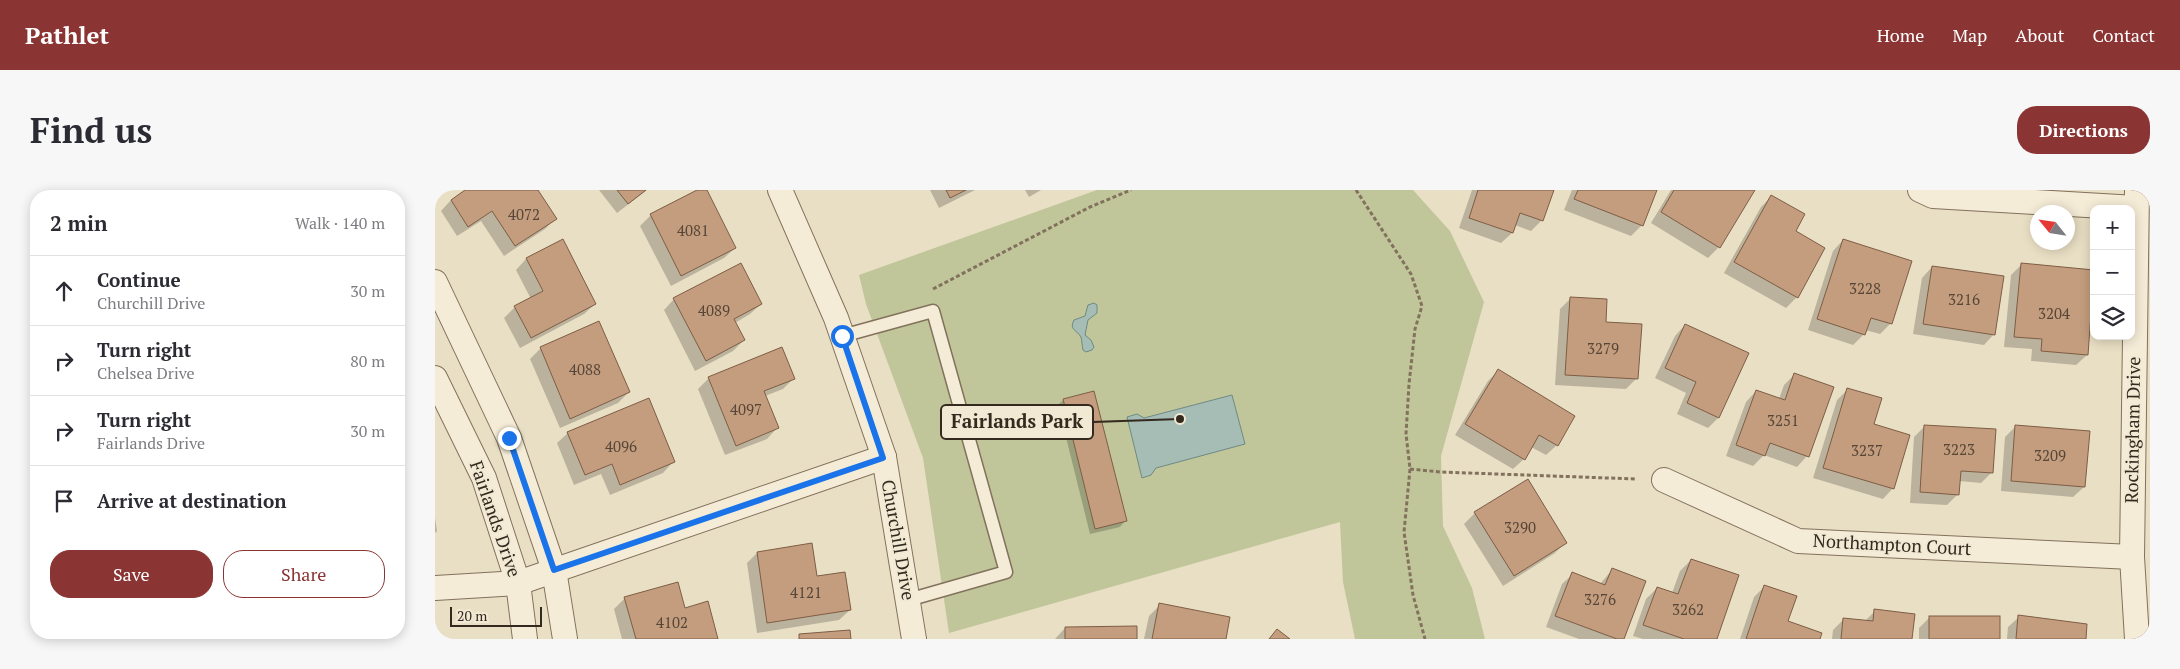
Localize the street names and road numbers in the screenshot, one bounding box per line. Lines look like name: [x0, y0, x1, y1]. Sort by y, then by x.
street label: Rockingham Drive: [2119, 356, 2145, 504]
street label: Fairlands Drive: [465, 457, 527, 580]
street label: Churchill Drive: [877, 478, 921, 602]
street label: Northampton Court: [1812, 528, 1972, 560]

